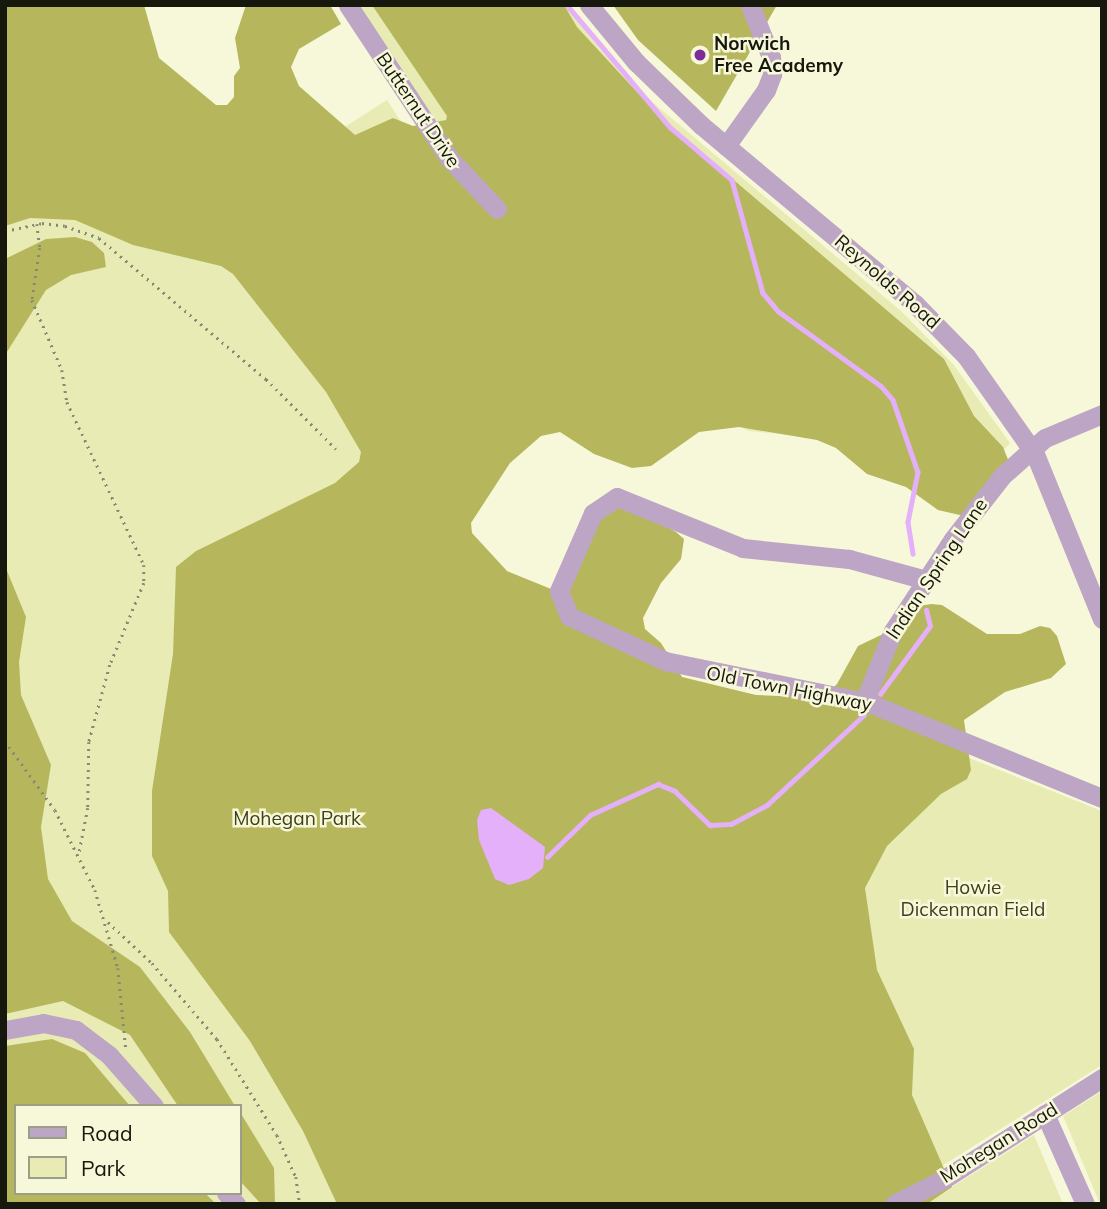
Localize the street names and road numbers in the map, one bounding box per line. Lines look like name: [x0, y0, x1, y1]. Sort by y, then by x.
street label: Butternut Drive: [371, 48, 465, 172]
street label: Reynolds Road: [830, 230, 944, 334]
street label: Indian Spring Lane: [881, 494, 993, 644]
street label: Old Town Highway: [704, 662, 874, 716]
street label: Mohegan Road: [936, 1098, 1062, 1188]

